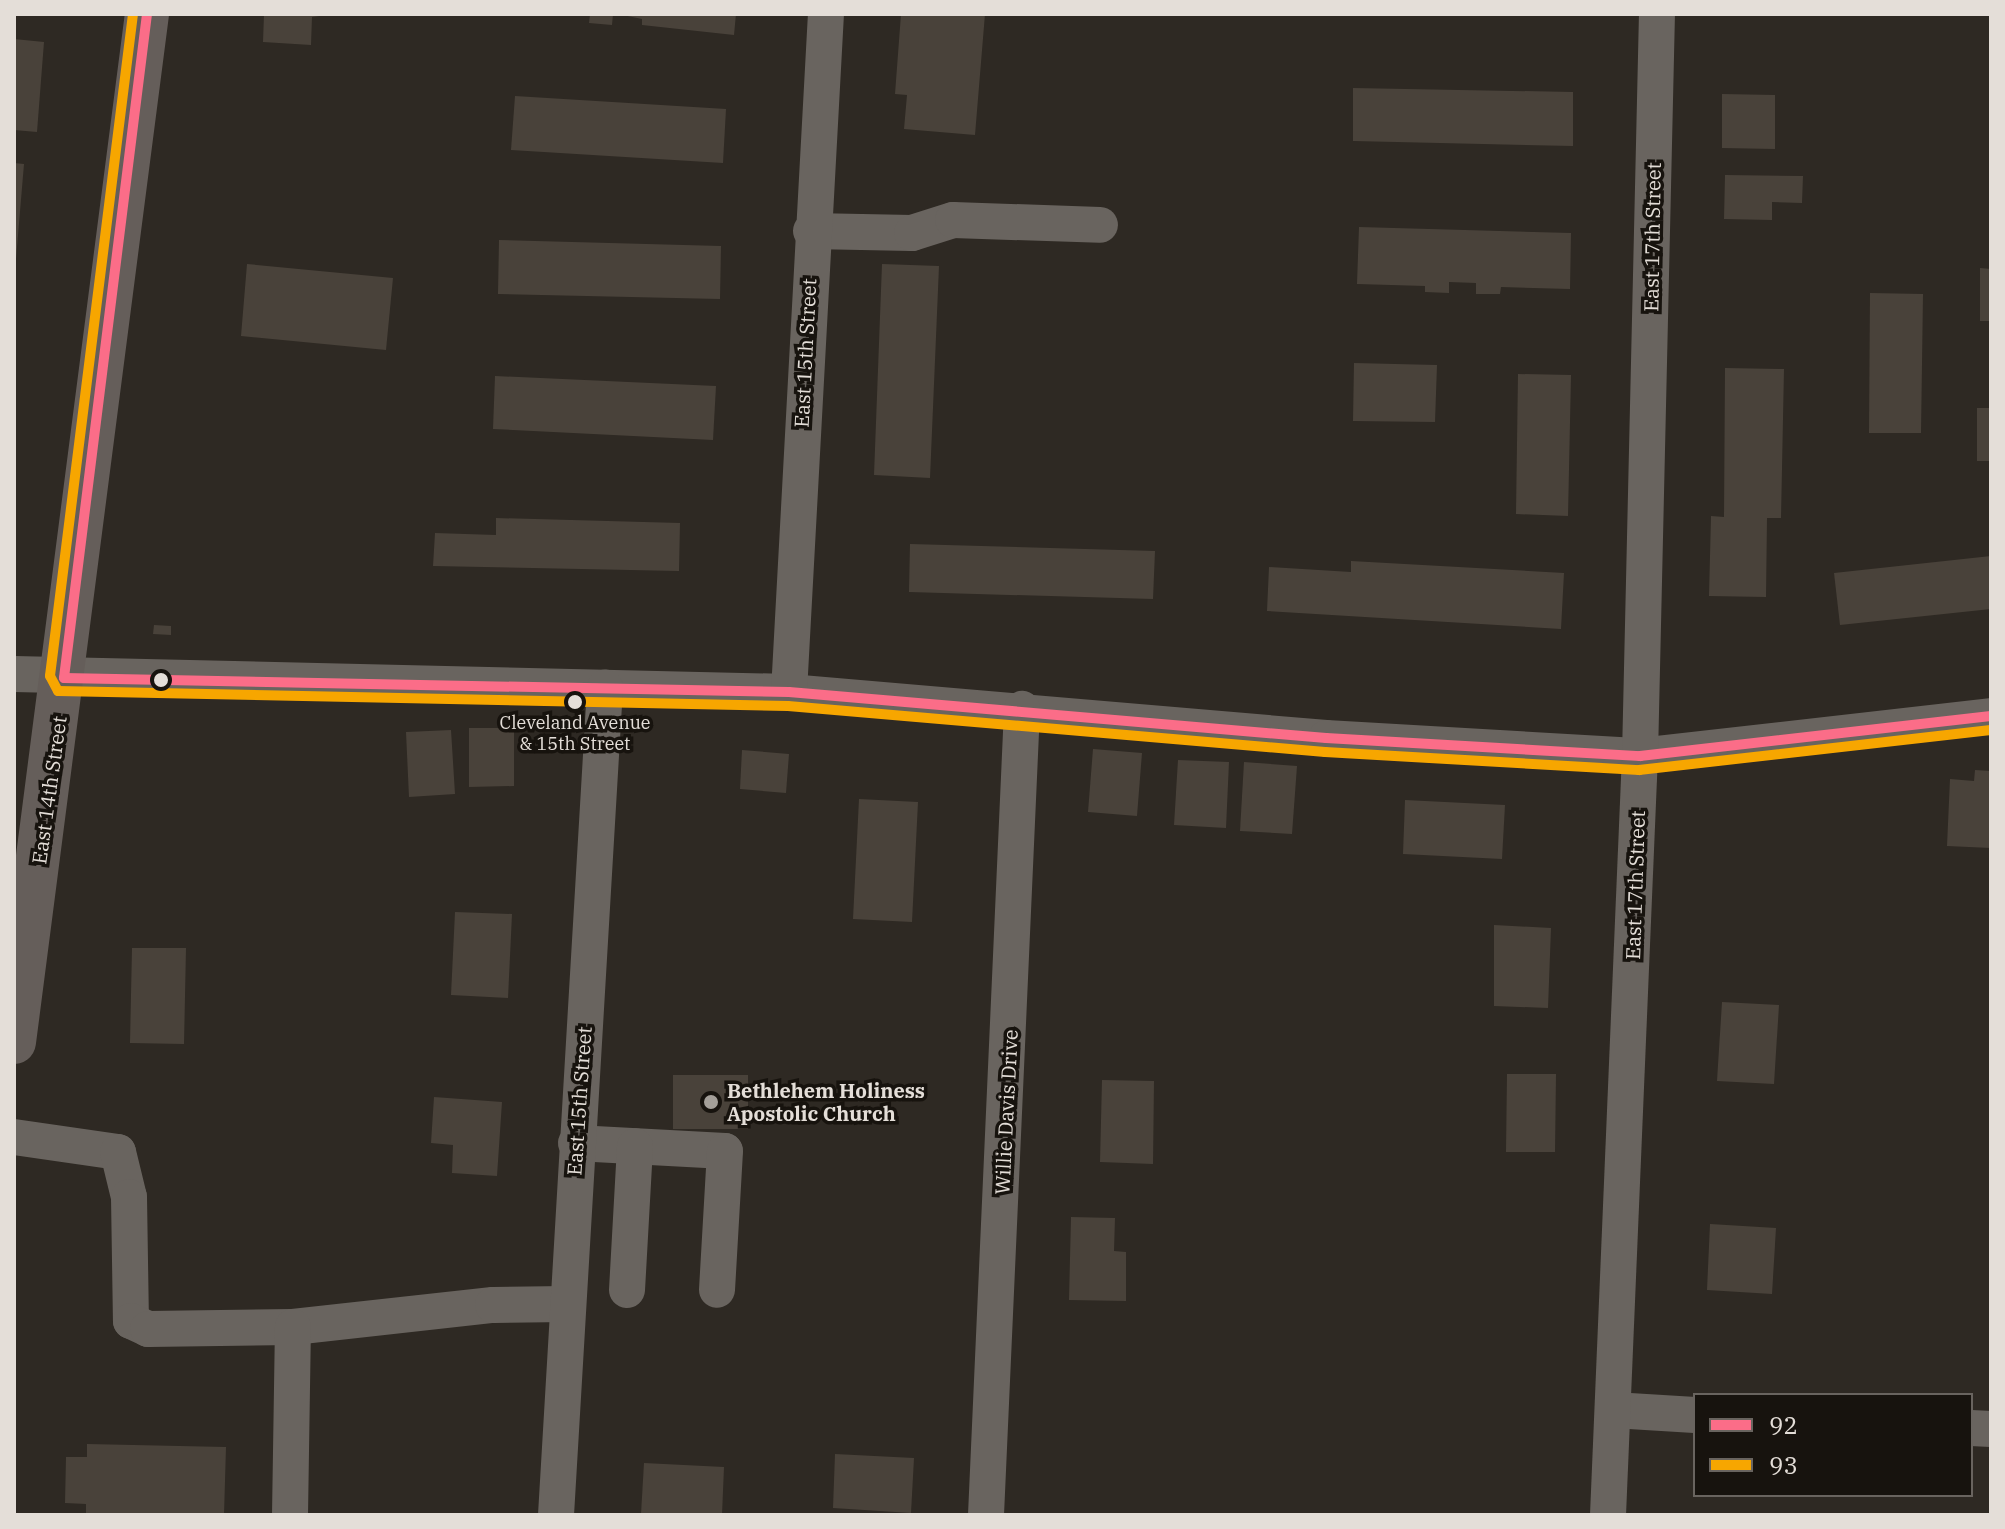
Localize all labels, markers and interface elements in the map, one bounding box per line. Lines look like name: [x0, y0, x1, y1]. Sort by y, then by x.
street label: East 17th Street: [1639, 162, 1665, 312]
street label: East 15th Street: [789, 278, 821, 428]
unlabelled marker: [153, 672, 169, 688]
marker: Cleveland Avenue & 15th Street: [567, 694, 583, 710]
place label: Cleveland Avenue & 15th Street: [500, 713, 650, 756]
street label: East 14th Street: [27, 714, 71, 866]
street label: East 17th Street: [1620, 810, 1650, 960]
street label: East 15th Street: [562, 1026, 596, 1176]
street label: Willie Davis Drive: [990, 1029, 1022, 1195]
place label: Bethlehem Holiness Apostolic Church: [727, 1078, 925, 1125]
marker: Bethlehem Holiness Apostolic Church: [702, 1093, 720, 1111]
legend: [1693, 1393, 1973, 1497]
text: 92: [1769, 1409, 1798, 1441]
text: 93: [1769, 1449, 1798, 1481]

